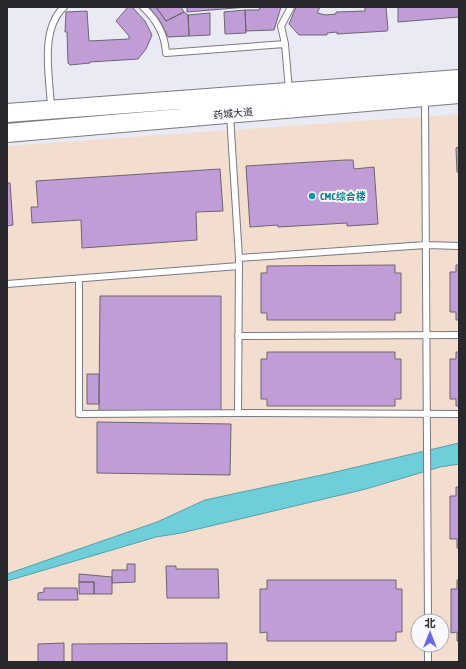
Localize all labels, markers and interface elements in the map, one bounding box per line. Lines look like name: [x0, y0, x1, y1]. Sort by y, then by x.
street label: 药城大道: [213, 106, 253, 121]
marker: CMC综合楼: [307, 191, 317, 201]
place label: CMC综合楼: [320, 191, 366, 202]
north arrow: [410, 613, 450, 653]
text: 北: [425, 617, 436, 629]

